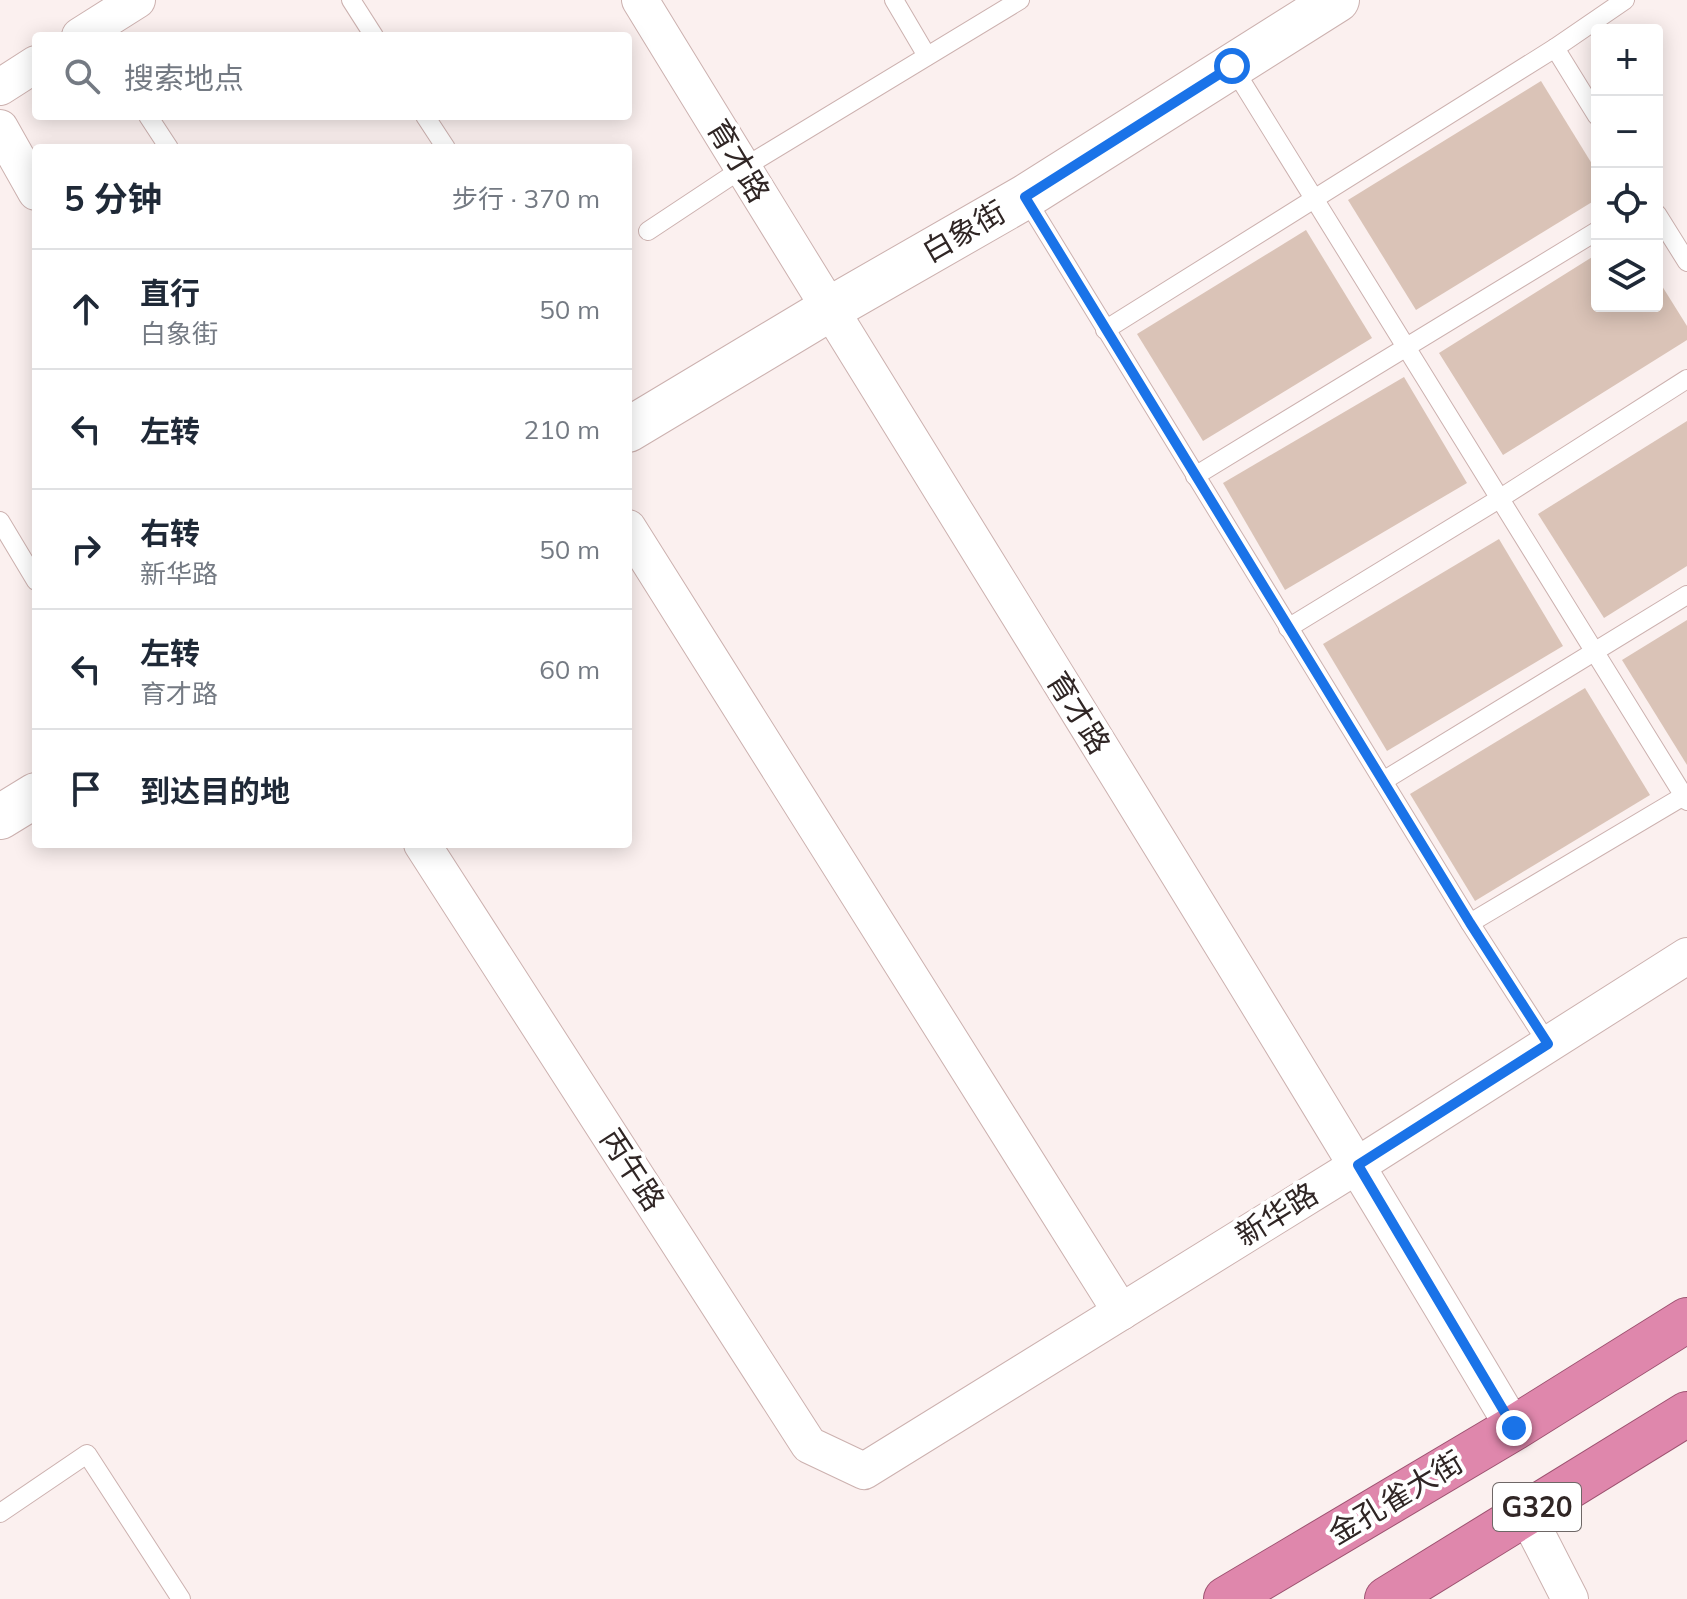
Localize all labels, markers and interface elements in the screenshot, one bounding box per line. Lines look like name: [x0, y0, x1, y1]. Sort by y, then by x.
map controls: [1591, 24, 1663, 312]
button: +: [1591, 24, 1663, 96]
search box: [32, 32, 632, 120]
route start: [1214, 48, 1250, 84]
icon: search: [60, 54, 104, 98]
text: 搜索地点: [124, 59, 244, 97]
button: −: [1591, 96, 1663, 168]
street label: 育才路: [699, 112, 778, 209]
button: locate: [1591, 168, 1663, 240]
text: 5 分钟: [64, 177, 162, 220]
text: 步行 · 370 m: [452, 182, 600, 215]
street label: 白象街: [915, 192, 1012, 270]
button: layers: [1591, 240, 1663, 312]
text: 直行: [140, 274, 200, 312]
icon: ahead: [64, 287, 108, 331]
text: 50 m: [539, 293, 600, 326]
text: 白象街: [140, 317, 218, 350]
icon: left: [64, 407, 108, 451]
text: 左转: [140, 412, 200, 450]
text: 210 m: [524, 413, 600, 446]
text: 右转: [140, 514, 200, 552]
icon: right: [64, 527, 108, 571]
text: 50 m: [539, 533, 600, 566]
text: 新华路: [140, 557, 218, 590]
text: 左转: [140, 634, 200, 672]
icon: left: [64, 647, 108, 691]
text: 60 m: [539, 653, 600, 686]
street label: 育才路: [1039, 664, 1119, 761]
text: 育才路: [140, 677, 218, 710]
icon: arrive: [64, 767, 108, 811]
text: 到达目的地: [140, 772, 290, 810]
street label: 丙午路: [592, 1121, 673, 1218]
street label: 新华路: [1228, 1174, 1325, 1254]
route end: [1496, 1410, 1532, 1446]
street label: 金孔雀大街: [1321, 1442, 1470, 1552]
road number: G320: [1493, 1483, 1581, 1531]

